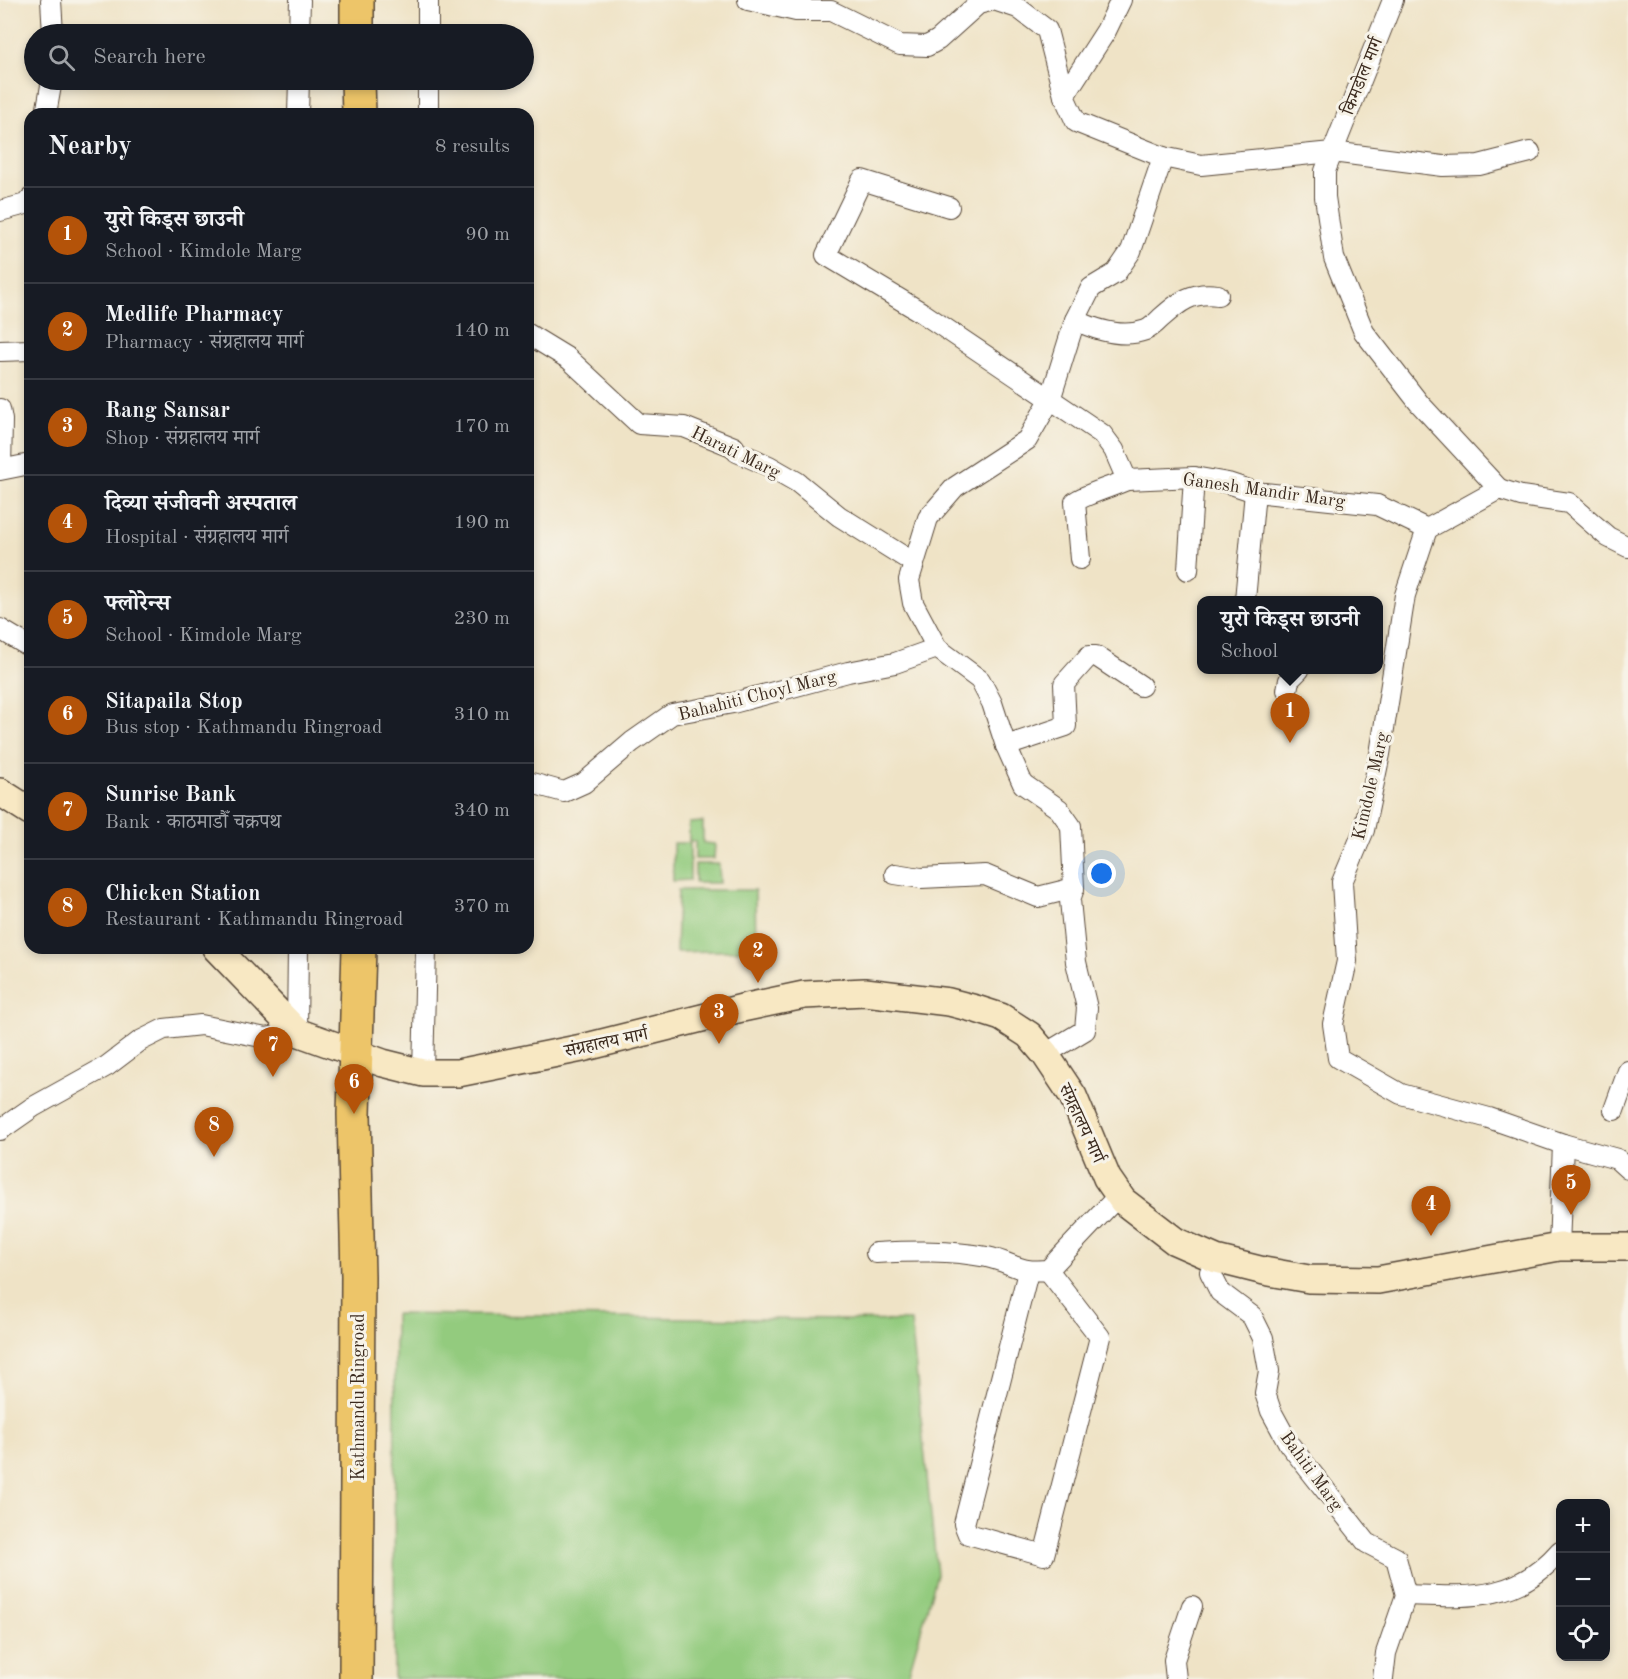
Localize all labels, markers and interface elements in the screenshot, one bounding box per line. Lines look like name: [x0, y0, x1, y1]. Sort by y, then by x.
search box: [24, 24, 534, 90]
street label: किमडोल मार्ग: [1337, 33, 1387, 119]
icon: search: [45, 41, 78, 74]
text: Search here: [93, 46, 206, 68]
text: Nearby: [48, 134, 132, 160]
text: 8 results: [435, 137, 510, 157]
text: युरो किड्स छाउनी: [105, 209, 244, 231]
text: 1: [62, 225, 73, 245]
text: 90 m: [465, 225, 510, 245]
text: School · Kimdole Marg: [105, 242, 302, 262]
text: Medlife Pharmacy: [105, 304, 283, 326]
text: 2: [62, 321, 73, 341]
text: 140 m: [454, 321, 510, 341]
text: Pharmacy · संग्रहालय मार्ग: [105, 333, 304, 353]
text: Rang Sansar: [105, 400, 230, 422]
text: 3: [62, 417, 73, 437]
text: 170 m: [454, 417, 510, 437]
street label: Harati Marg: [688, 424, 783, 482]
text: Shop · संग्रहालय मार्ग: [105, 429, 260, 449]
street label: Ganesh Mandir Marg: [1181, 471, 1347, 511]
text: दिव्या संजीवनी अस्पताल: [105, 493, 297, 515]
text: 4: [62, 513, 73, 533]
text: 190 m: [454, 513, 510, 533]
text: Hospital · संग्रहालय मार्ग: [105, 528, 288, 548]
text: फ्लोरेन्स: [105, 593, 170, 615]
popup: [1197, 596, 1383, 674]
text: 5: [62, 609, 73, 629]
text: 230 m: [454, 609, 510, 629]
text: युरो किड्स छाउनी: [1221, 609, 1359, 631]
text: School · Kimdole Marg: [105, 626, 302, 646]
text: School: [1221, 642, 1278, 662]
street label: Bahahiti Choyl Marg: [676, 668, 838, 724]
text: Sitapaila Stop: [105, 691, 243, 713]
pin: 1: [1270, 694, 1310, 743]
text: 6: [62, 705, 73, 725]
text: 310 m: [454, 705, 510, 725]
text: Bus stop · Kathmandu Ringroad: [105, 718, 382, 738]
street label: Kimdole Marg: [1350, 730, 1392, 842]
text: Sunrise Bank: [105, 784, 236, 806]
text: 7: [62, 801, 73, 821]
text: 340 m: [454, 801, 510, 821]
text: Bank · काठमाडाैँ चक्रपथ: [105, 813, 281, 833]
your location: [1087, 859, 1116, 888]
text: Chicken Station: [105, 883, 260, 905]
text: 8: [62, 897, 73, 917]
text: 370 m: [454, 897, 510, 917]
text: Restaurant · Kathmandu Ringroad: [105, 910, 403, 930]
pin: 2: [738, 934, 777, 983]
pin: 3: [700, 994, 738, 1044]
street label: संग्रहालय मार्ग: [561, 1023, 651, 1061]
pin: 7: [254, 1028, 292, 1077]
pin: 6: [334, 1064, 374, 1114]
street label: संग्रहालय मार्ग: [1055, 1079, 1110, 1167]
pin: 8: [194, 1108, 234, 1157]
pin: 5: [1552, 1166, 1590, 1215]
pin: 4: [1412, 1186, 1450, 1236]
street label: Kathmandu Ringroad: [350, 1313, 368, 1481]
street label: Bahiti Marg: [1277, 1429, 1346, 1515]
map controls: [1556, 1499, 1610, 1661]
button: +: [1556, 1499, 1610, 1553]
button: −: [1556, 1553, 1610, 1607]
button: locate: [1556, 1607, 1610, 1661]

